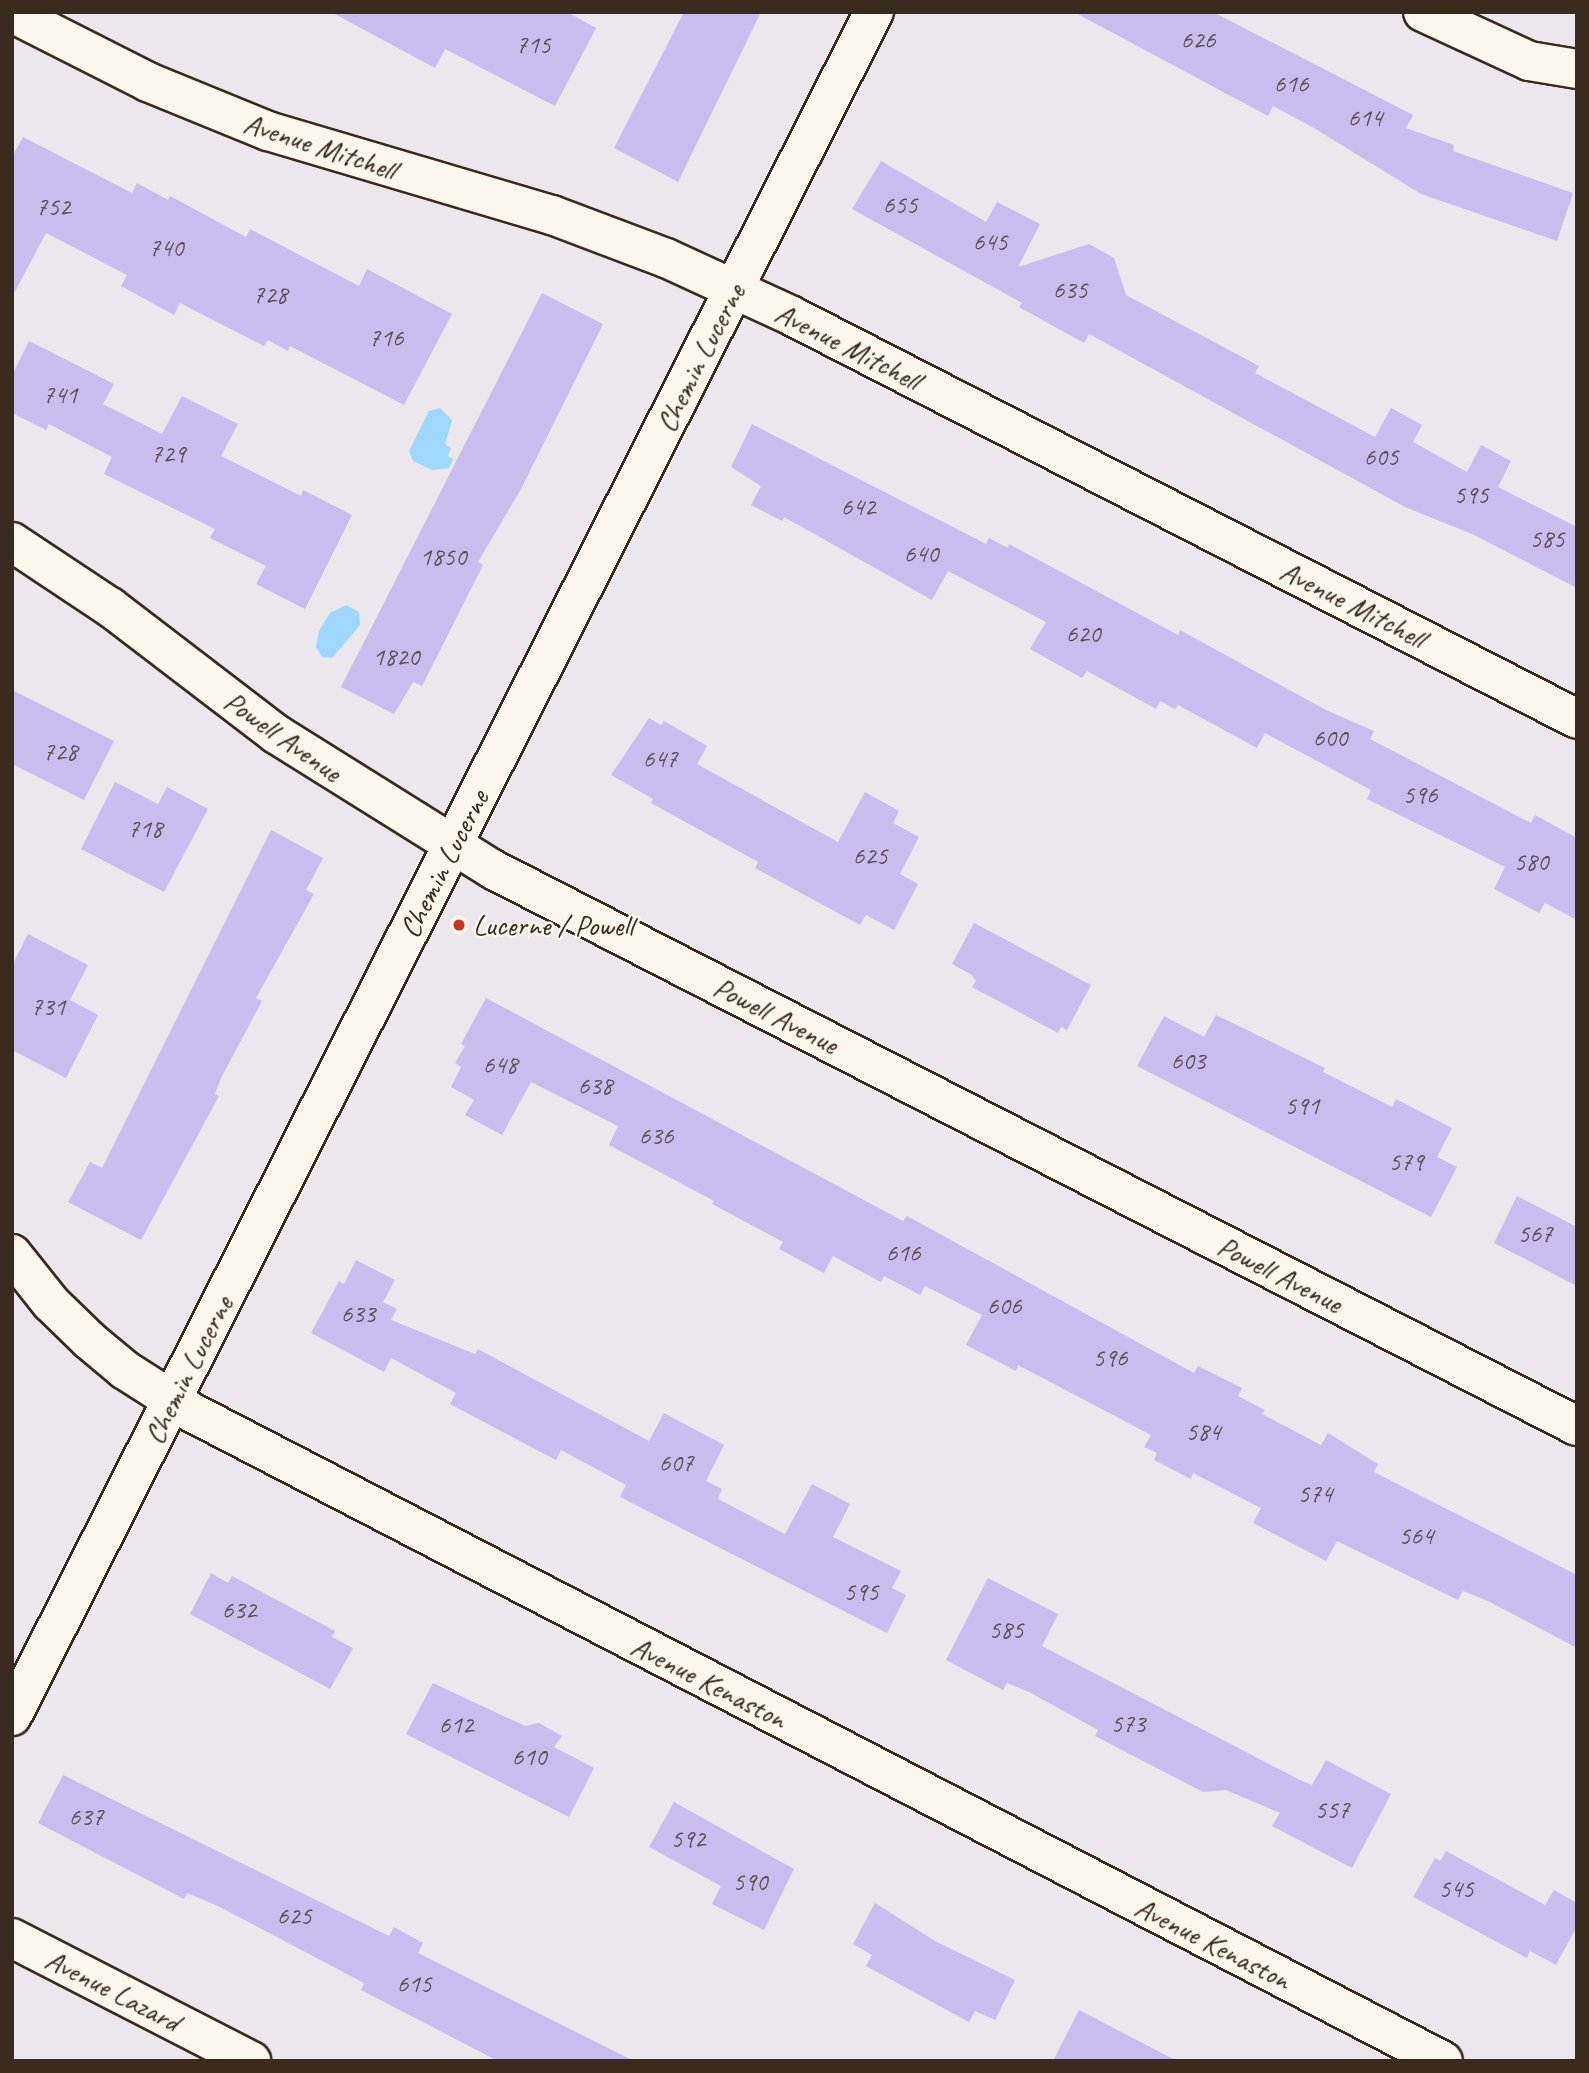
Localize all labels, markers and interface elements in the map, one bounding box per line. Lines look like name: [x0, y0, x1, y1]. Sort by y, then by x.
house number: 626: [1180, 24, 1216, 56]
house number: 715: [515, 29, 551, 61]
house number: 616: [1273, 68, 1309, 100]
house number: 614: [1347, 102, 1383, 134]
street label: Avenue Mitchell: [239, 105, 401, 187]
house number: 655: [882, 189, 918, 221]
house number: 752: [35, 191, 71, 223]
house number: 645: [972, 226, 1008, 258]
house number: 740: [148, 232, 184, 264]
house number: 635: [1052, 274, 1088, 306]
house number: 728: [252, 279, 288, 311]
street label: Chemin Lucerne: [648, 279, 752, 437]
street label: Avenue Mitchell: [770, 294, 926, 398]
house number: 716: [368, 322, 404, 354]
house number: 741: [42, 379, 78, 411]
house number: 729: [150, 438, 186, 470]
house number: 605: [1363, 441, 1399, 473]
house number: 595: [1453, 479, 1489, 511]
house number: 642: [840, 491, 876, 523]
house number: 585: [1529, 523, 1565, 555]
house number: 640: [903, 538, 939, 570]
house number: 1850: [420, 541, 466, 573]
street label: Avenue Mitchell: [1275, 552, 1431, 656]
house number: 620: [1065, 618, 1101, 650]
house number: 1820: [373, 641, 419, 673]
street label: Powell Avenue: [217, 683, 349, 789]
house number: 600: [1312, 722, 1348, 754]
house number: 728: [42, 736, 78, 768]
house number: 647: [642, 743, 678, 775]
house number: 596: [1402, 779, 1438, 811]
street label: Chemin Lucerne: [392, 785, 496, 943]
house number: 718: [127, 813, 163, 845]
house number: 625: [852, 840, 888, 872]
house number: 580: [1513, 846, 1549, 878]
place label: Lucerne / Powell: [473, 907, 633, 943]
marker: Lucerne / Powell: [451, 917, 467, 933]
street label: Powell Avenue: [708, 968, 844, 1062]
house number: 731: [30, 991, 66, 1023]
house number: 603: [1170, 1045, 1206, 1077]
house number: 648: [482, 1049, 518, 1081]
house number: 638: [577, 1070, 613, 1102]
house number: 591: [1284, 1090, 1320, 1122]
house number: 636: [638, 1120, 674, 1152]
house number: 579: [1388, 1146, 1424, 1178]
house number: 567: [1517, 1218, 1553, 1250]
street label: Powell Avenue: [1212, 1227, 1348, 1321]
house number: 616: [885, 1237, 921, 1269]
house number: 606: [986, 1290, 1022, 1322]
street label: Chemin Lucerne: [136, 1291, 240, 1449]
house number: 633: [340, 1298, 376, 1330]
house number: 596: [1092, 1342, 1128, 1374]
house number: 584: [1185, 1416, 1221, 1448]
house number: 607: [658, 1447, 694, 1479]
house number: 574: [1297, 1478, 1333, 1510]
house number: 564: [1398, 1520, 1434, 1552]
house number: 595: [843, 1576, 879, 1608]
house number: 632: [221, 1594, 257, 1626]
house number: 585: [988, 1614, 1024, 1646]
street label: Avenue Kenaston: [625, 1627, 793, 1737]
house number: 573: [1110, 1708, 1146, 1740]
house number: 612: [438, 1709, 474, 1741]
house number: 610: [511, 1741, 547, 1773]
house number: 557: [1314, 1794, 1350, 1826]
house number: 637: [68, 1801, 104, 1833]
house number: 592: [670, 1823, 706, 1855]
house number: 590: [732, 1866, 768, 1898]
house number: 545: [1438, 1873, 1474, 1905]
street label: Avenue Kenaston: [1129, 1888, 1297, 1998]
house number: 625: [276, 1900, 312, 1932]
street label: Avenue Lazard: [40, 1941, 186, 2039]
house number: 615: [396, 1968, 432, 2000]

